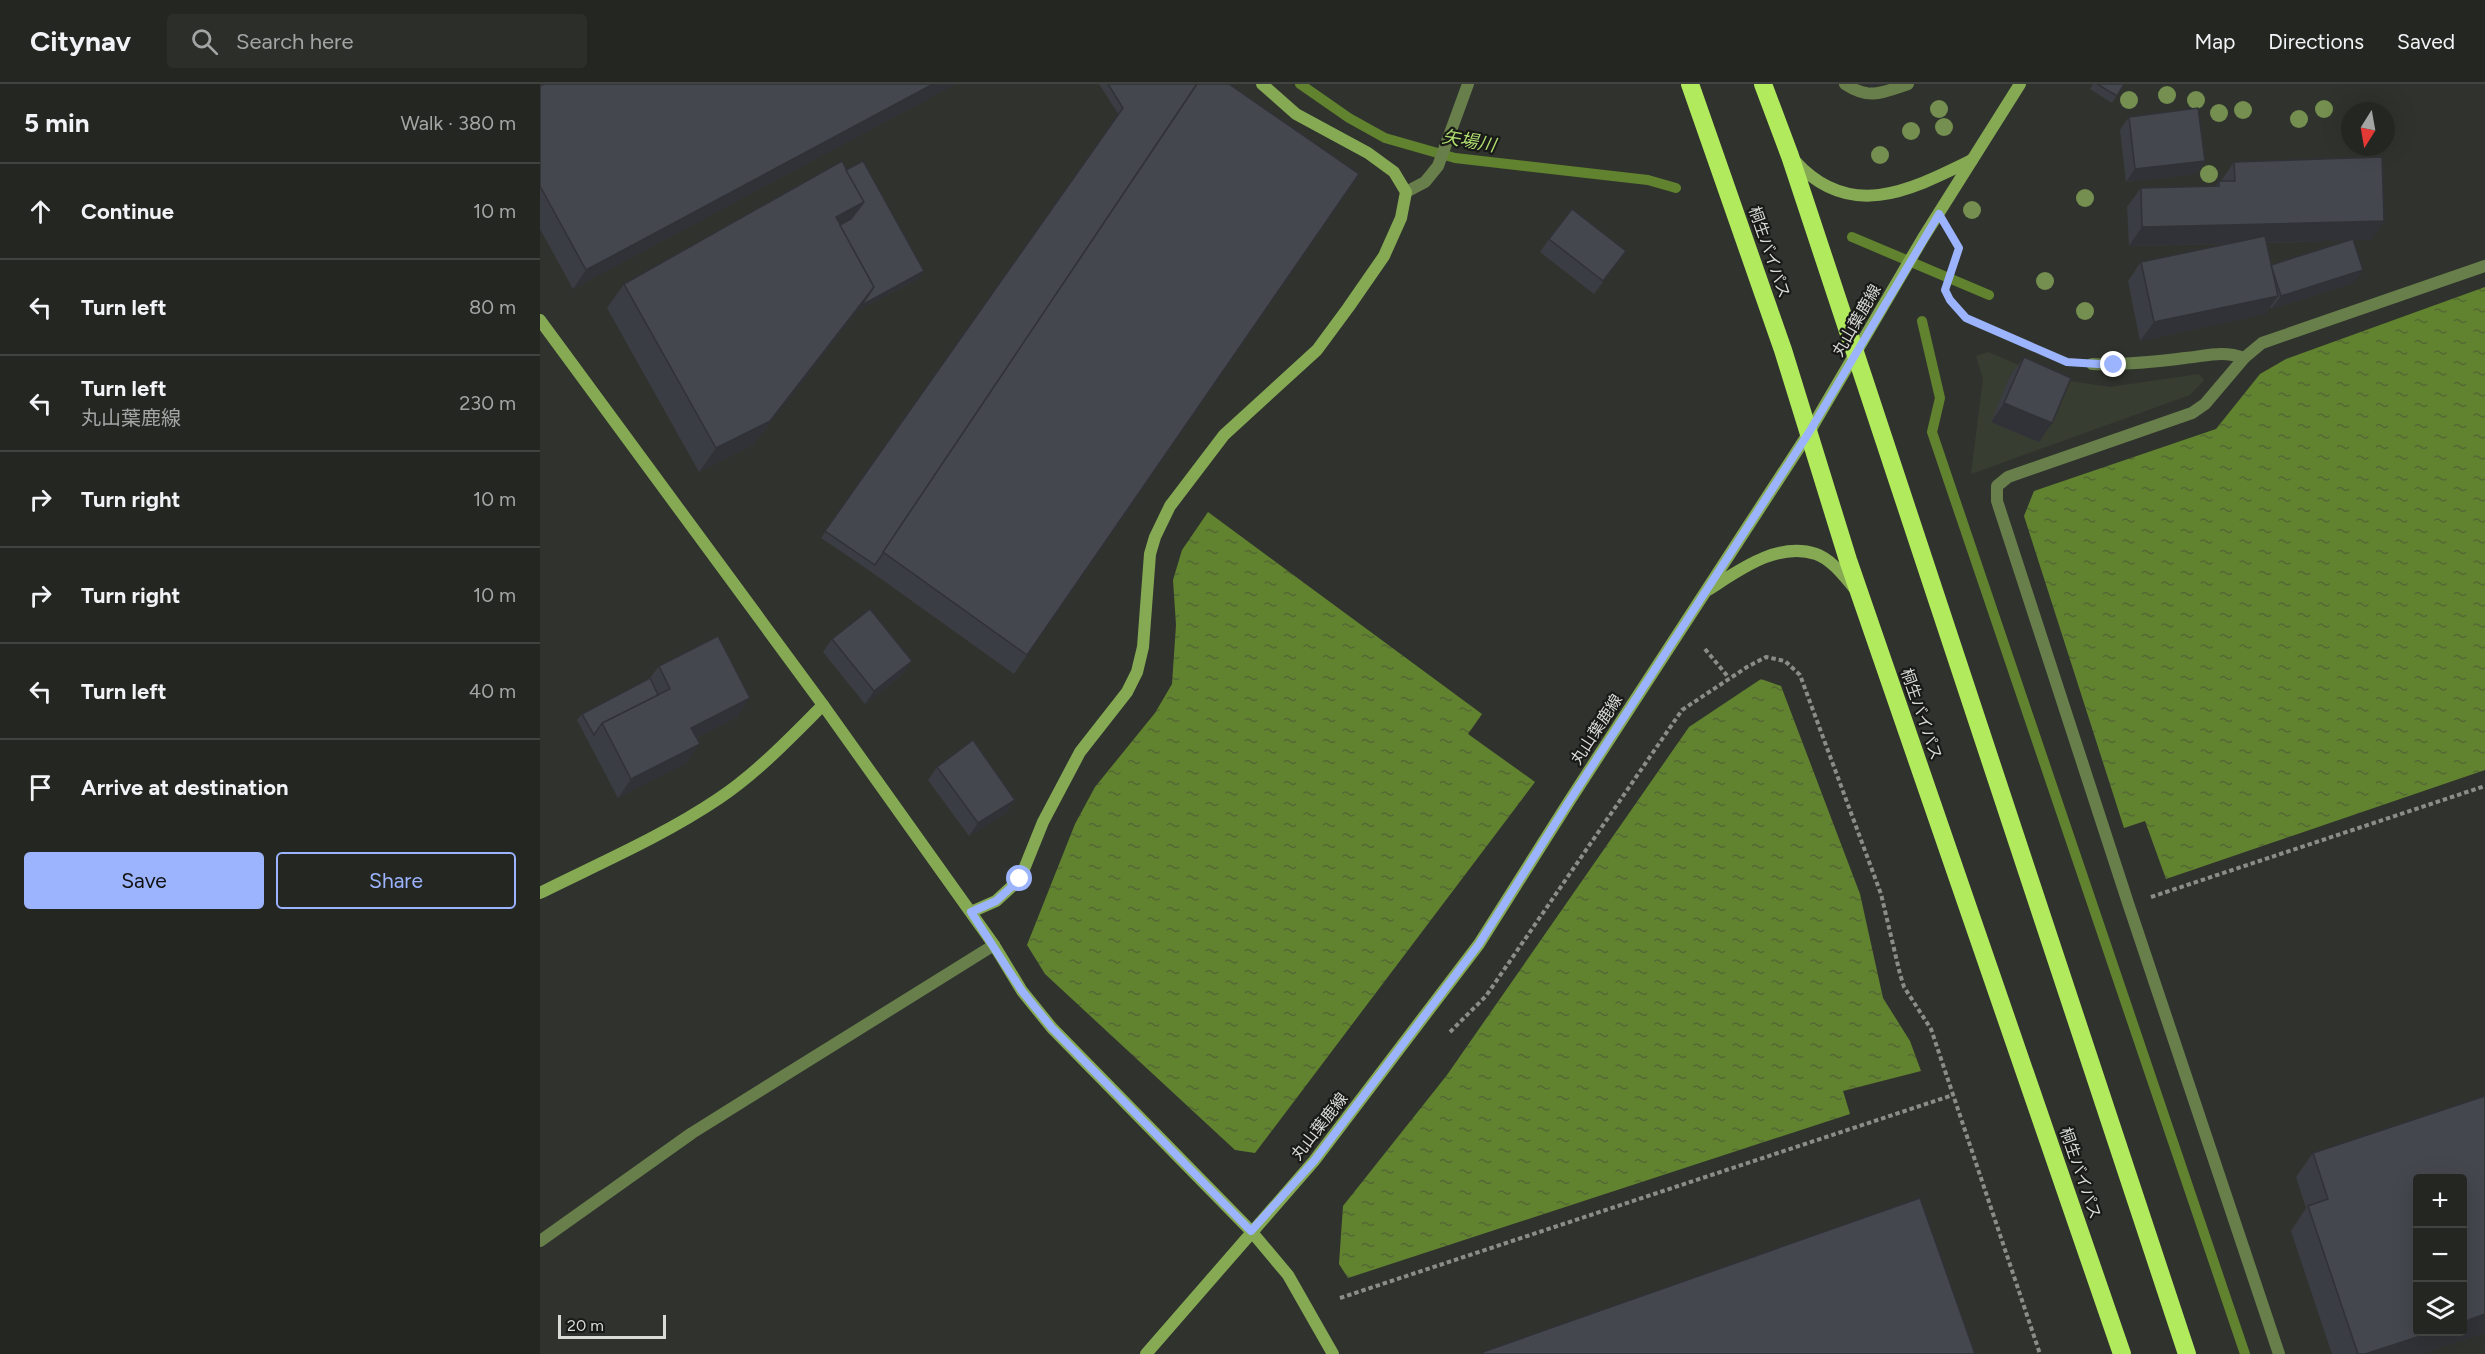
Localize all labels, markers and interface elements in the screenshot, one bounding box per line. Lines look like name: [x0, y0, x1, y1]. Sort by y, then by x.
search box: [167, 14, 587, 68]
text: Citynav: [30, 24, 131, 58]
icon: search: [188, 25, 221, 58]
text: Search here: [236, 28, 354, 55]
text: Map: [2194, 29, 2235, 54]
text: Directions: [2268, 29, 2364, 54]
text: Saved: [2397, 29, 2455, 54]
north arrow: [2341, 102, 2395, 156]
text: 5 min: [24, 107, 90, 139]
text: Walk · 380 m: [400, 111, 516, 135]
water label: 矢場川: [1441, 125, 1499, 157]
icon: ahead: [24, 195, 57, 228]
text: Continue: [81, 198, 174, 225]
text: 10 m: [473, 199, 516, 223]
street label: 桐生バイパス: [1745, 204, 1794, 300]
street label: 丸山葉鹿線: [1828, 281, 1885, 360]
icon: left: [24, 291, 57, 324]
text: Turn left: [81, 294, 167, 321]
text: 80 m: [469, 295, 516, 319]
route end: [2100, 351, 2126, 377]
text: Turn left: [81, 375, 167, 402]
icon: left: [24, 387, 57, 420]
text: 230 m: [459, 391, 516, 415]
text: 丸山葉鹿線: [81, 406, 181, 430]
icon: right: [24, 483, 57, 516]
text: Turn right: [81, 486, 180, 513]
text: 10 m: [473, 487, 516, 511]
icon: right: [24, 579, 57, 612]
text: Turn right: [81, 582, 180, 609]
text: 10 m: [473, 583, 516, 607]
street label: 桐生バイパス: [1897, 666, 1946, 762]
icon: left: [24, 675, 57, 708]
text: Turn left: [81, 678, 167, 705]
text: 40 m: [469, 679, 516, 703]
street label: 丸山葉鹿線: [1567, 691, 1626, 768]
icon: arrive: [24, 771, 57, 804]
text: Arrive at destination: [81, 774, 289, 801]
button: Save: [24, 852, 264, 909]
button: Share: [276, 852, 516, 909]
route start: [1006, 865, 1032, 891]
street label: 丸山葉鹿線: [1287, 1089, 1352, 1164]
street label: 桐生バイパス: [2056, 1125, 2105, 1221]
map controls: [2413, 1174, 2467, 1336]
button: +: [2413, 1174, 2467, 1228]
button: −: [2413, 1228, 2467, 1282]
button: layers: [2413, 1282, 2467, 1336]
scale bar: [558, 1312, 666, 1340]
text: 20 m: [567, 1316, 604, 1335]

